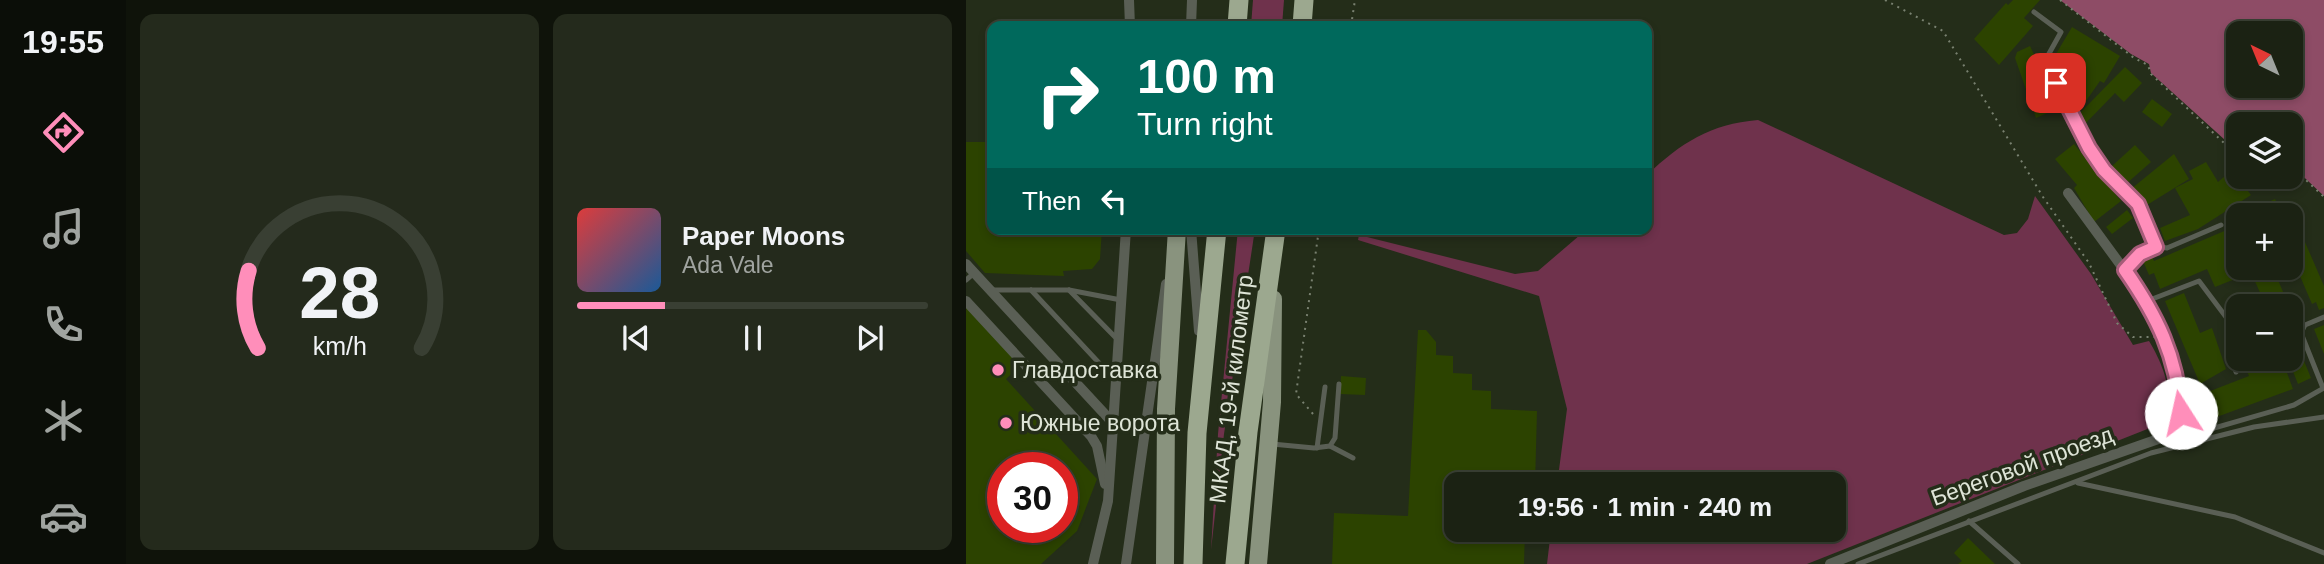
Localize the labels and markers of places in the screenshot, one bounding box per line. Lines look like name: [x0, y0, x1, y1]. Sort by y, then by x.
pin: [2026, 53, 2086, 113]
place label: Главдоставка: [1012, 357, 1158, 383]
marker: Главдоставка: [990, 362, 1006, 378]
place label: Южные ворота: [1020, 410, 1180, 436]
marker: Южные ворота: [998, 415, 1014, 431]

